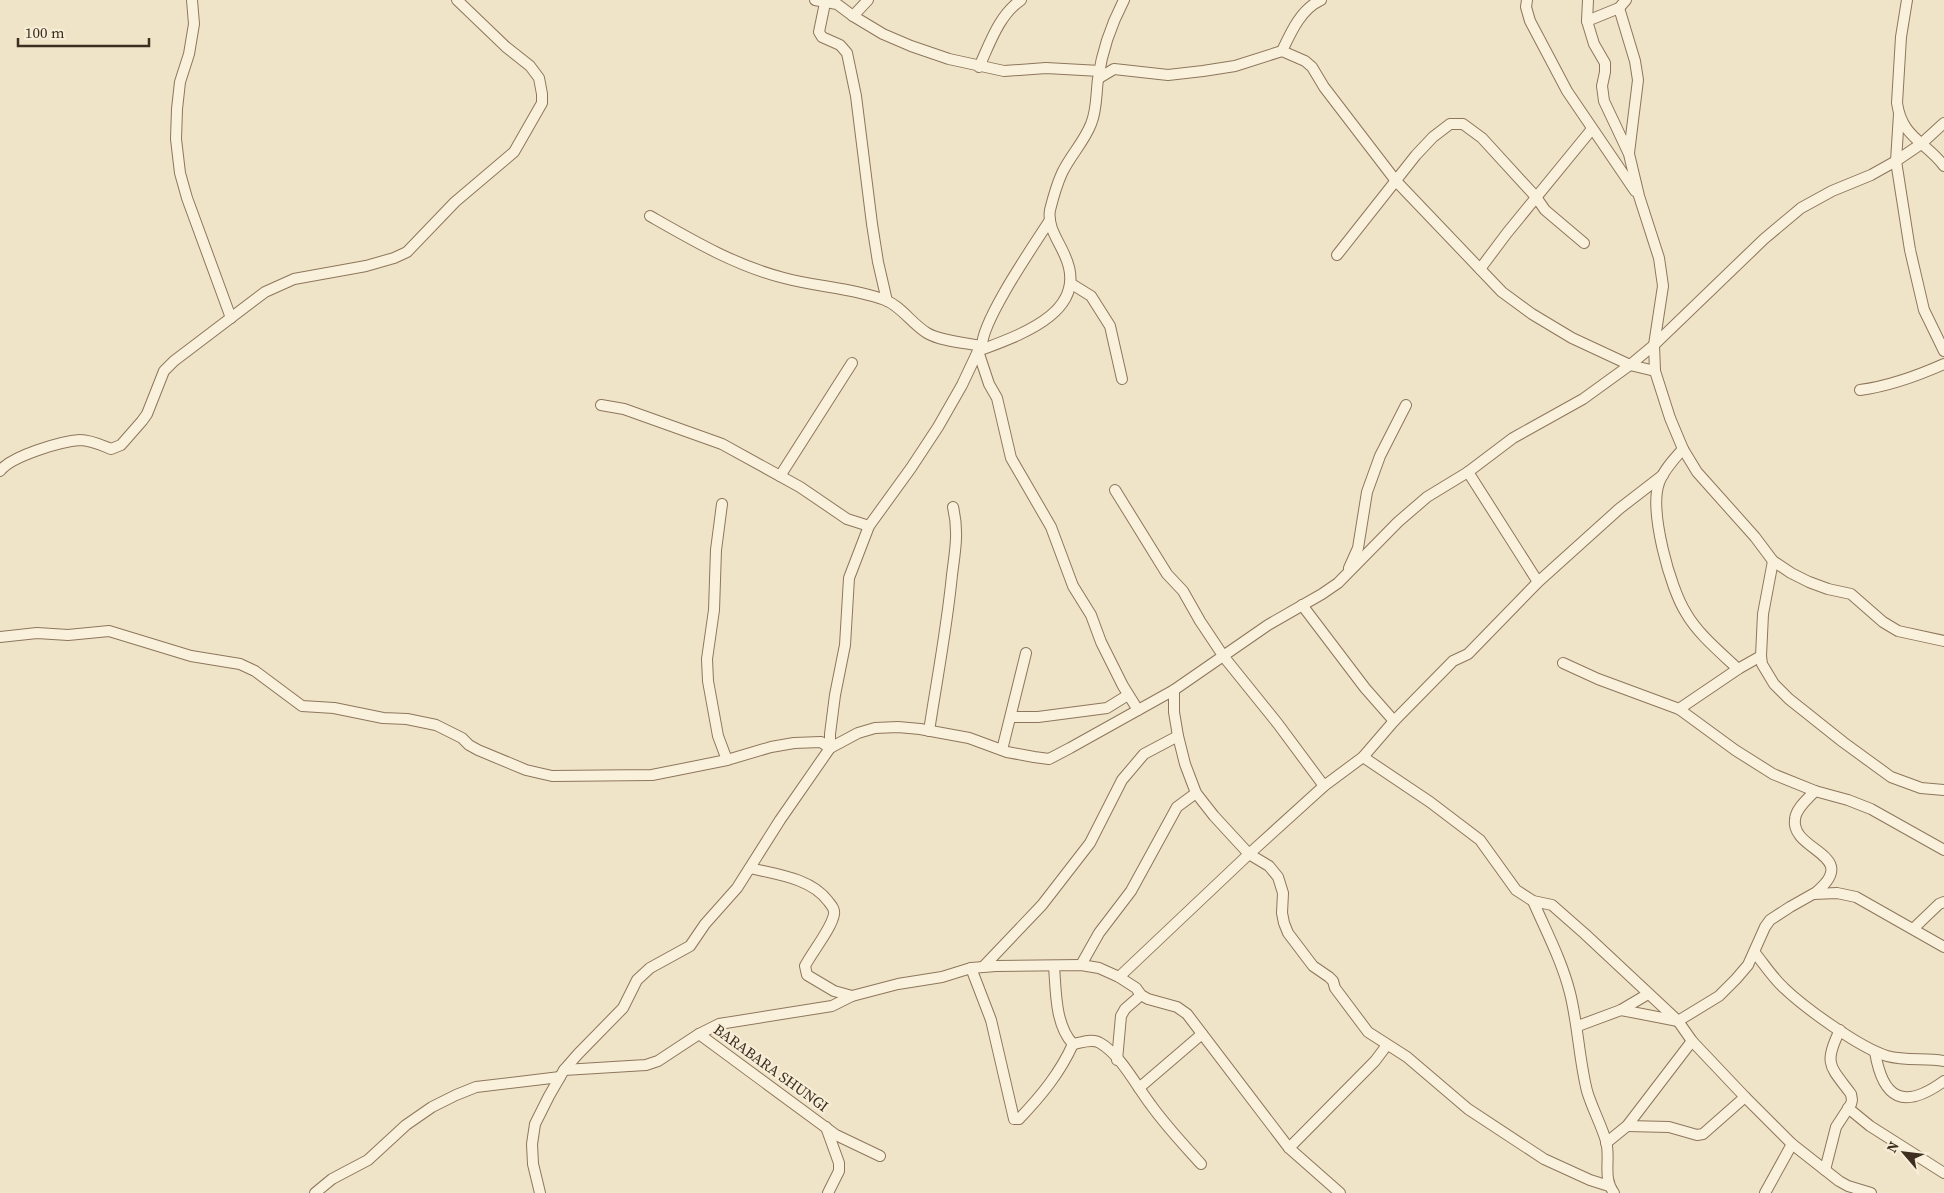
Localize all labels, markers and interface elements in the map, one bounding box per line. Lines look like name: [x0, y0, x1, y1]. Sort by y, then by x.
scale bar: [18, 15, 149, 47]
text: 100 m: [25, 22, 65, 43]
street label: BARABARA SHUNGI: [710, 1019, 833, 1116]
north arrow: [1879, 1128, 1929, 1178]
text: N: [1881, 1138, 1904, 1156]

